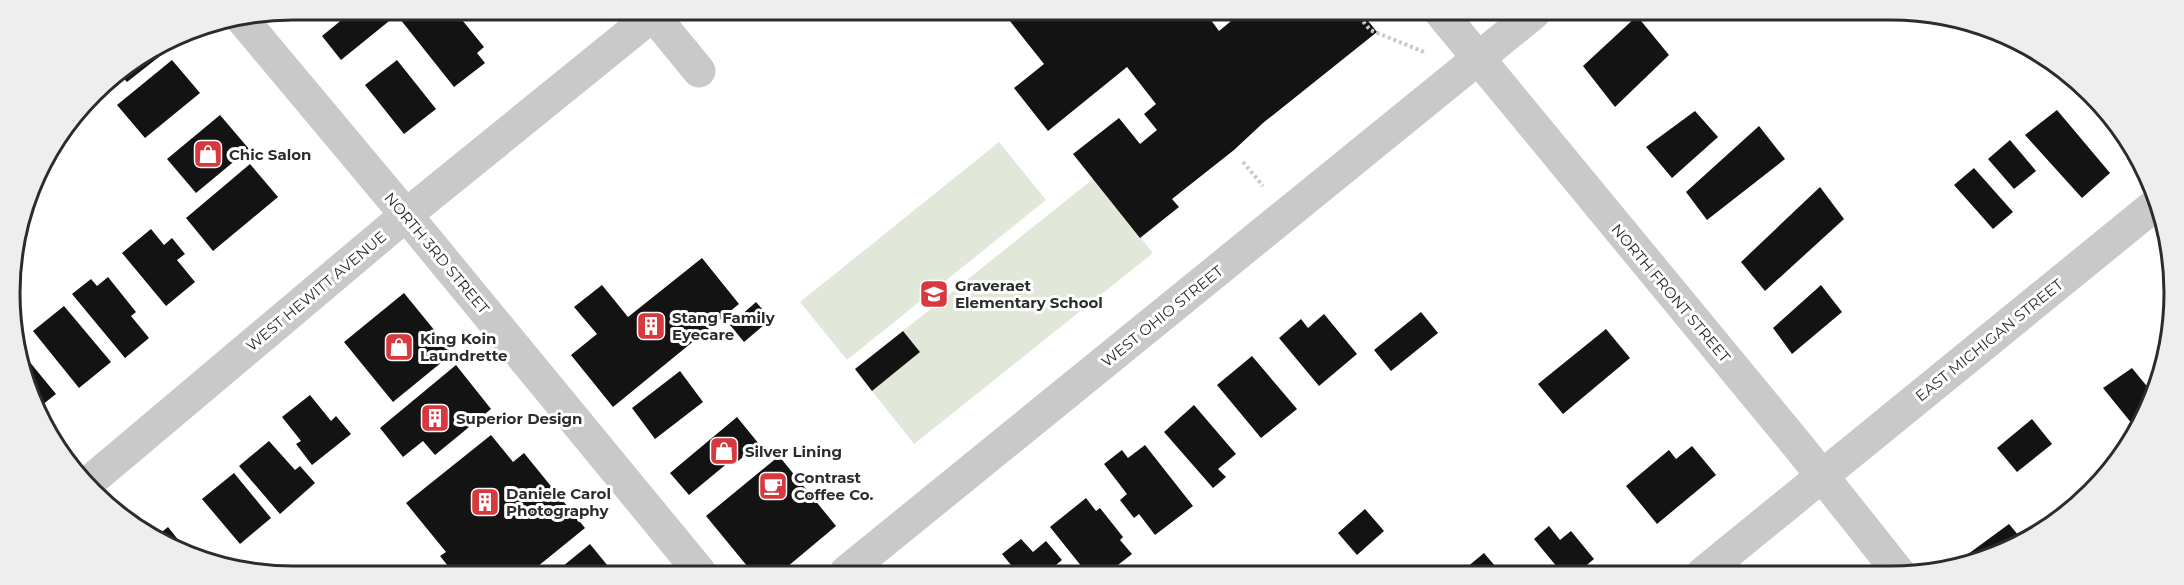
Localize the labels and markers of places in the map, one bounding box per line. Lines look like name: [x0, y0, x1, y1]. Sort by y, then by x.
shop icon: Chic Salon: [192, 138, 224, 170]
place label: Chic Salon: [229, 145, 311, 164]
place label: Graveraet Elementary School: [955, 276, 1103, 312]
school or university icon: Graveraet Elementary School: [918, 278, 950, 310]
place label: Stang Family Eyecare: [672, 308, 776, 344]
building icon: Stang Family Eyecare: [635, 310, 667, 342]
place label: King Koin Laundrette: [420, 329, 507, 365]
shop icon: King Koin Laundrette: [383, 331, 415, 363]
building icon: Superior Design: [419, 402, 451, 434]
place label: Superior Design: [456, 409, 582, 428]
shop icon: Silver Lining: [708, 435, 740, 467]
place label: Silver Lining: [745, 442, 842, 461]
place label: Contrast Coffee Co.: [794, 468, 874, 504]
cafe icon: Contrast Coffee Co.: [757, 470, 789, 502]
place label: Daniele Carol Photography: [506, 484, 611, 520]
building icon: Daniele Carol Photography: [469, 486, 501, 518]

